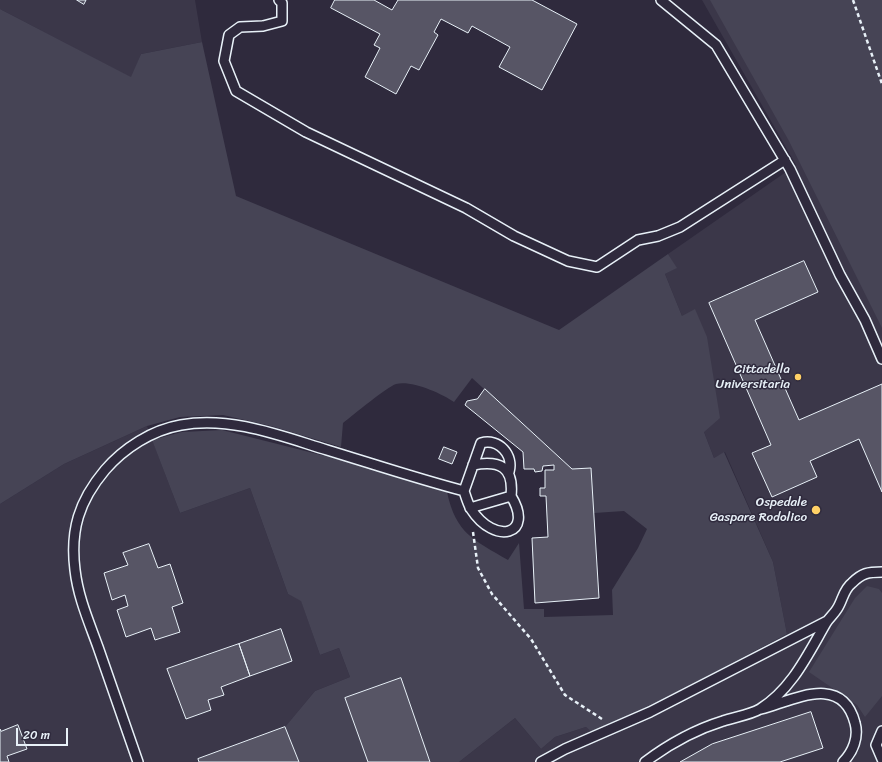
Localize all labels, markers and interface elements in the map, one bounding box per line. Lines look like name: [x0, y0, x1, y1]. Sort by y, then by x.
place label: Cittadella Universitaria: [716, 362, 790, 393]
marker: Cittadella Universitaria: [793, 372, 803, 382]
place label: Ospedale Gaspare Rodolico: [710, 495, 807, 526]
marker: Ospedale Gaspare Rodolico: [810, 504, 822, 516]
scale bar: [18, 720, 70, 746]
text: 20 m: [23, 724, 50, 746]

